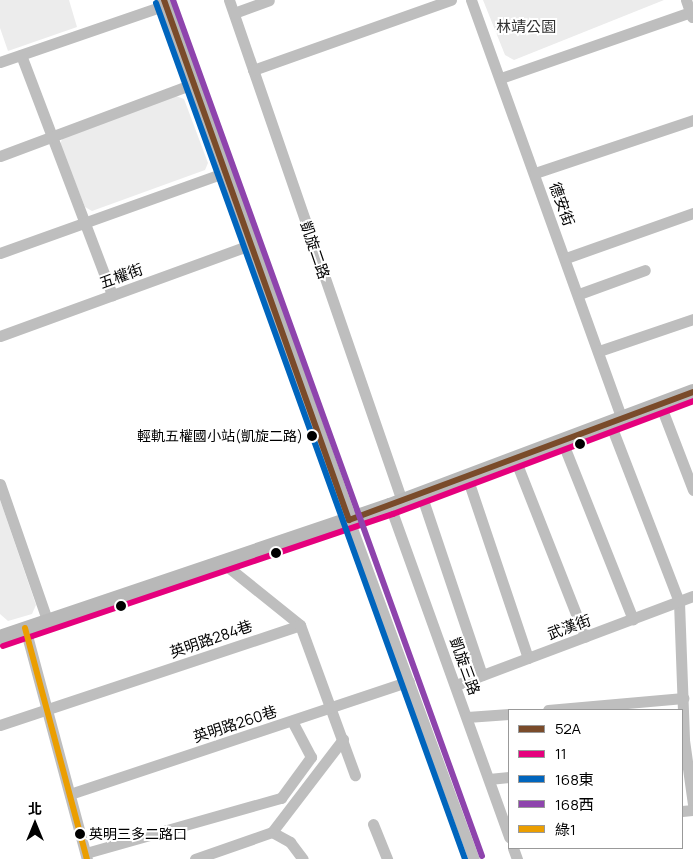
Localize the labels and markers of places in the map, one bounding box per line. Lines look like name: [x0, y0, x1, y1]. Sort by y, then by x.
place label: 輕軌五權國小站(凱旋二路): [137, 428, 303, 444]
marker: 輕軌五權國小站(凱旋二路): [307, 431, 317, 441]
unlabelled marker: [575, 439, 585, 449]
unlabelled marker: [271, 548, 281, 558]
unlabelled marker: [116, 601, 126, 611]
place label: 英明三多二路口: [89, 826, 187, 842]
marker: 英明三多二路口: [75, 829, 85, 839]

